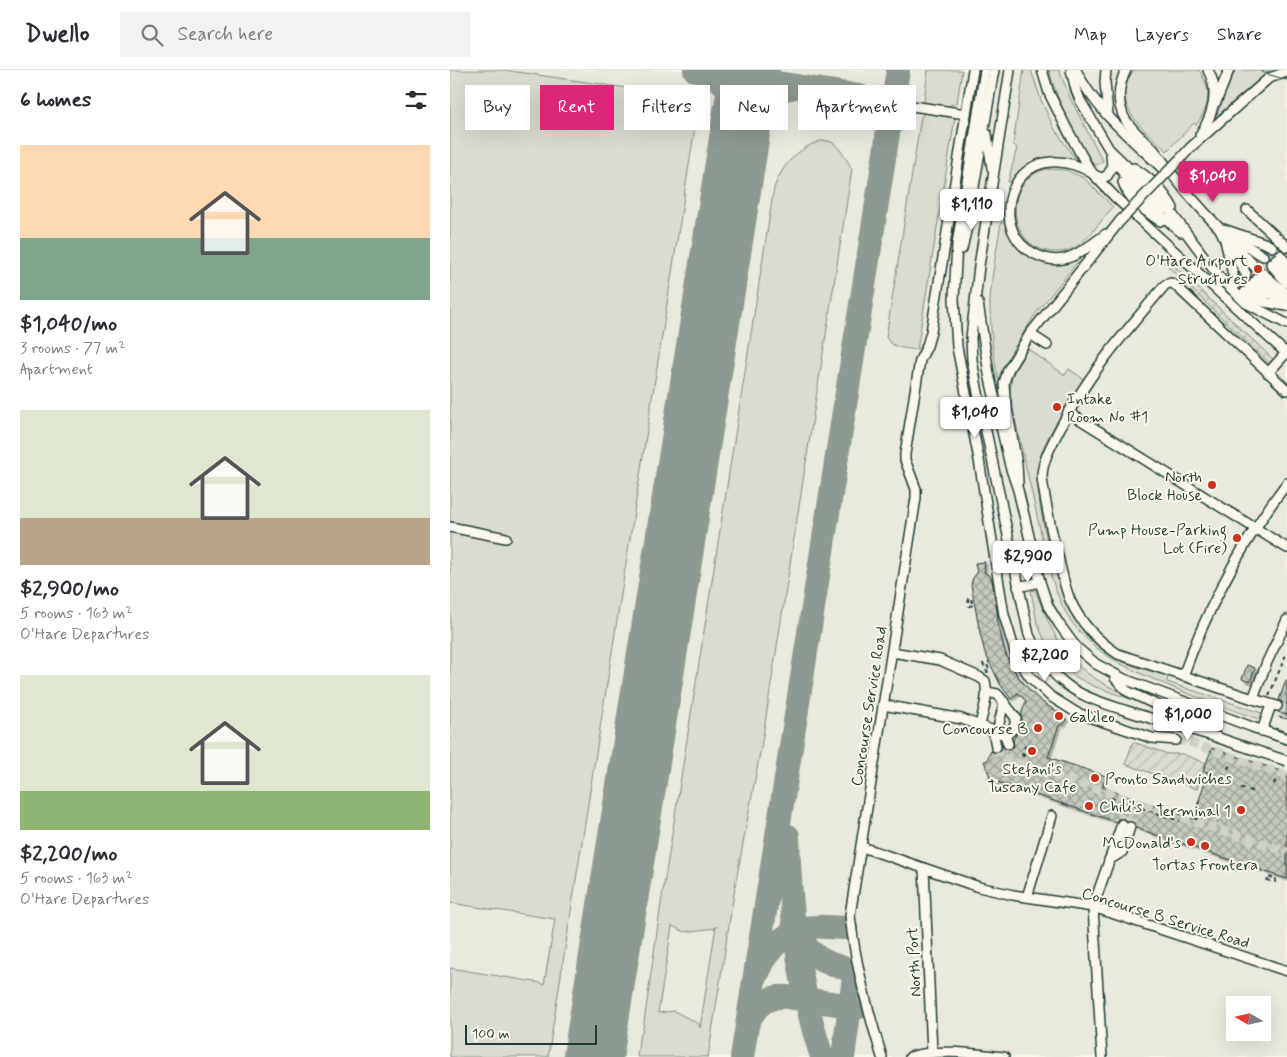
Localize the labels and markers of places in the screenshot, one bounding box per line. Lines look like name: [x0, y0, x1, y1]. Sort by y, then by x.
pin: $1,040: [1172, 160, 1254, 203]
pin: $1,110: [931, 189, 1013, 231]
place label: O'Hare Airport Structures: [1145, 251, 1249, 290]
marker: O'Hare Airport Structures: [1252, 263, 1264, 275]
place label: Intake Room No #1: [1067, 389, 1148, 428]
pin: $1,040: [934, 396, 1016, 439]
marker: Intake Room No #1: [1051, 401, 1063, 413]
place label: North Block House: [1127, 467, 1202, 506]
marker: North Block House: [1206, 479, 1218, 491]
place label: Pump House-Parking Lot (Fire): [1088, 520, 1227, 559]
marker: Pump House-Parking Lot (Fire): [1231, 532, 1243, 544]
pin: $2,900: [987, 540, 1069, 583]
pin: $2,200: [1004, 640, 1086, 682]
pin: $1,000: [1147, 698, 1229, 741]
place label: Galileo: [1069, 707, 1115, 728]
marker: Galileo: [1053, 710, 1065, 722]
place label: Concourse B: [942, 719, 1028, 740]
marker: Concourse B: [1032, 722, 1044, 734]
marker: Stefani's Tuscany Cafe: [1026, 745, 1038, 757]
place label: Stefani's Tuscany Cafe: [988, 759, 1076, 798]
place label: Pronto Sandwiches: [1105, 769, 1232, 790]
marker: Pronto Sandwiches: [1089, 772, 1101, 784]
place label: Chili's: [1099, 797, 1142, 818]
marker: Chili's: [1083, 800, 1095, 812]
place label: Terminal 1: [1156, 801, 1231, 822]
marker: Terminal 1: [1235, 804, 1247, 816]
place label: McDonald's: [1102, 833, 1181, 854]
marker: McDonald's: [1185, 836, 1197, 848]
marker: Tortas Frontera: [1199, 840, 1211, 852]
place label: Tortas Frontera: [1152, 855, 1258, 876]

